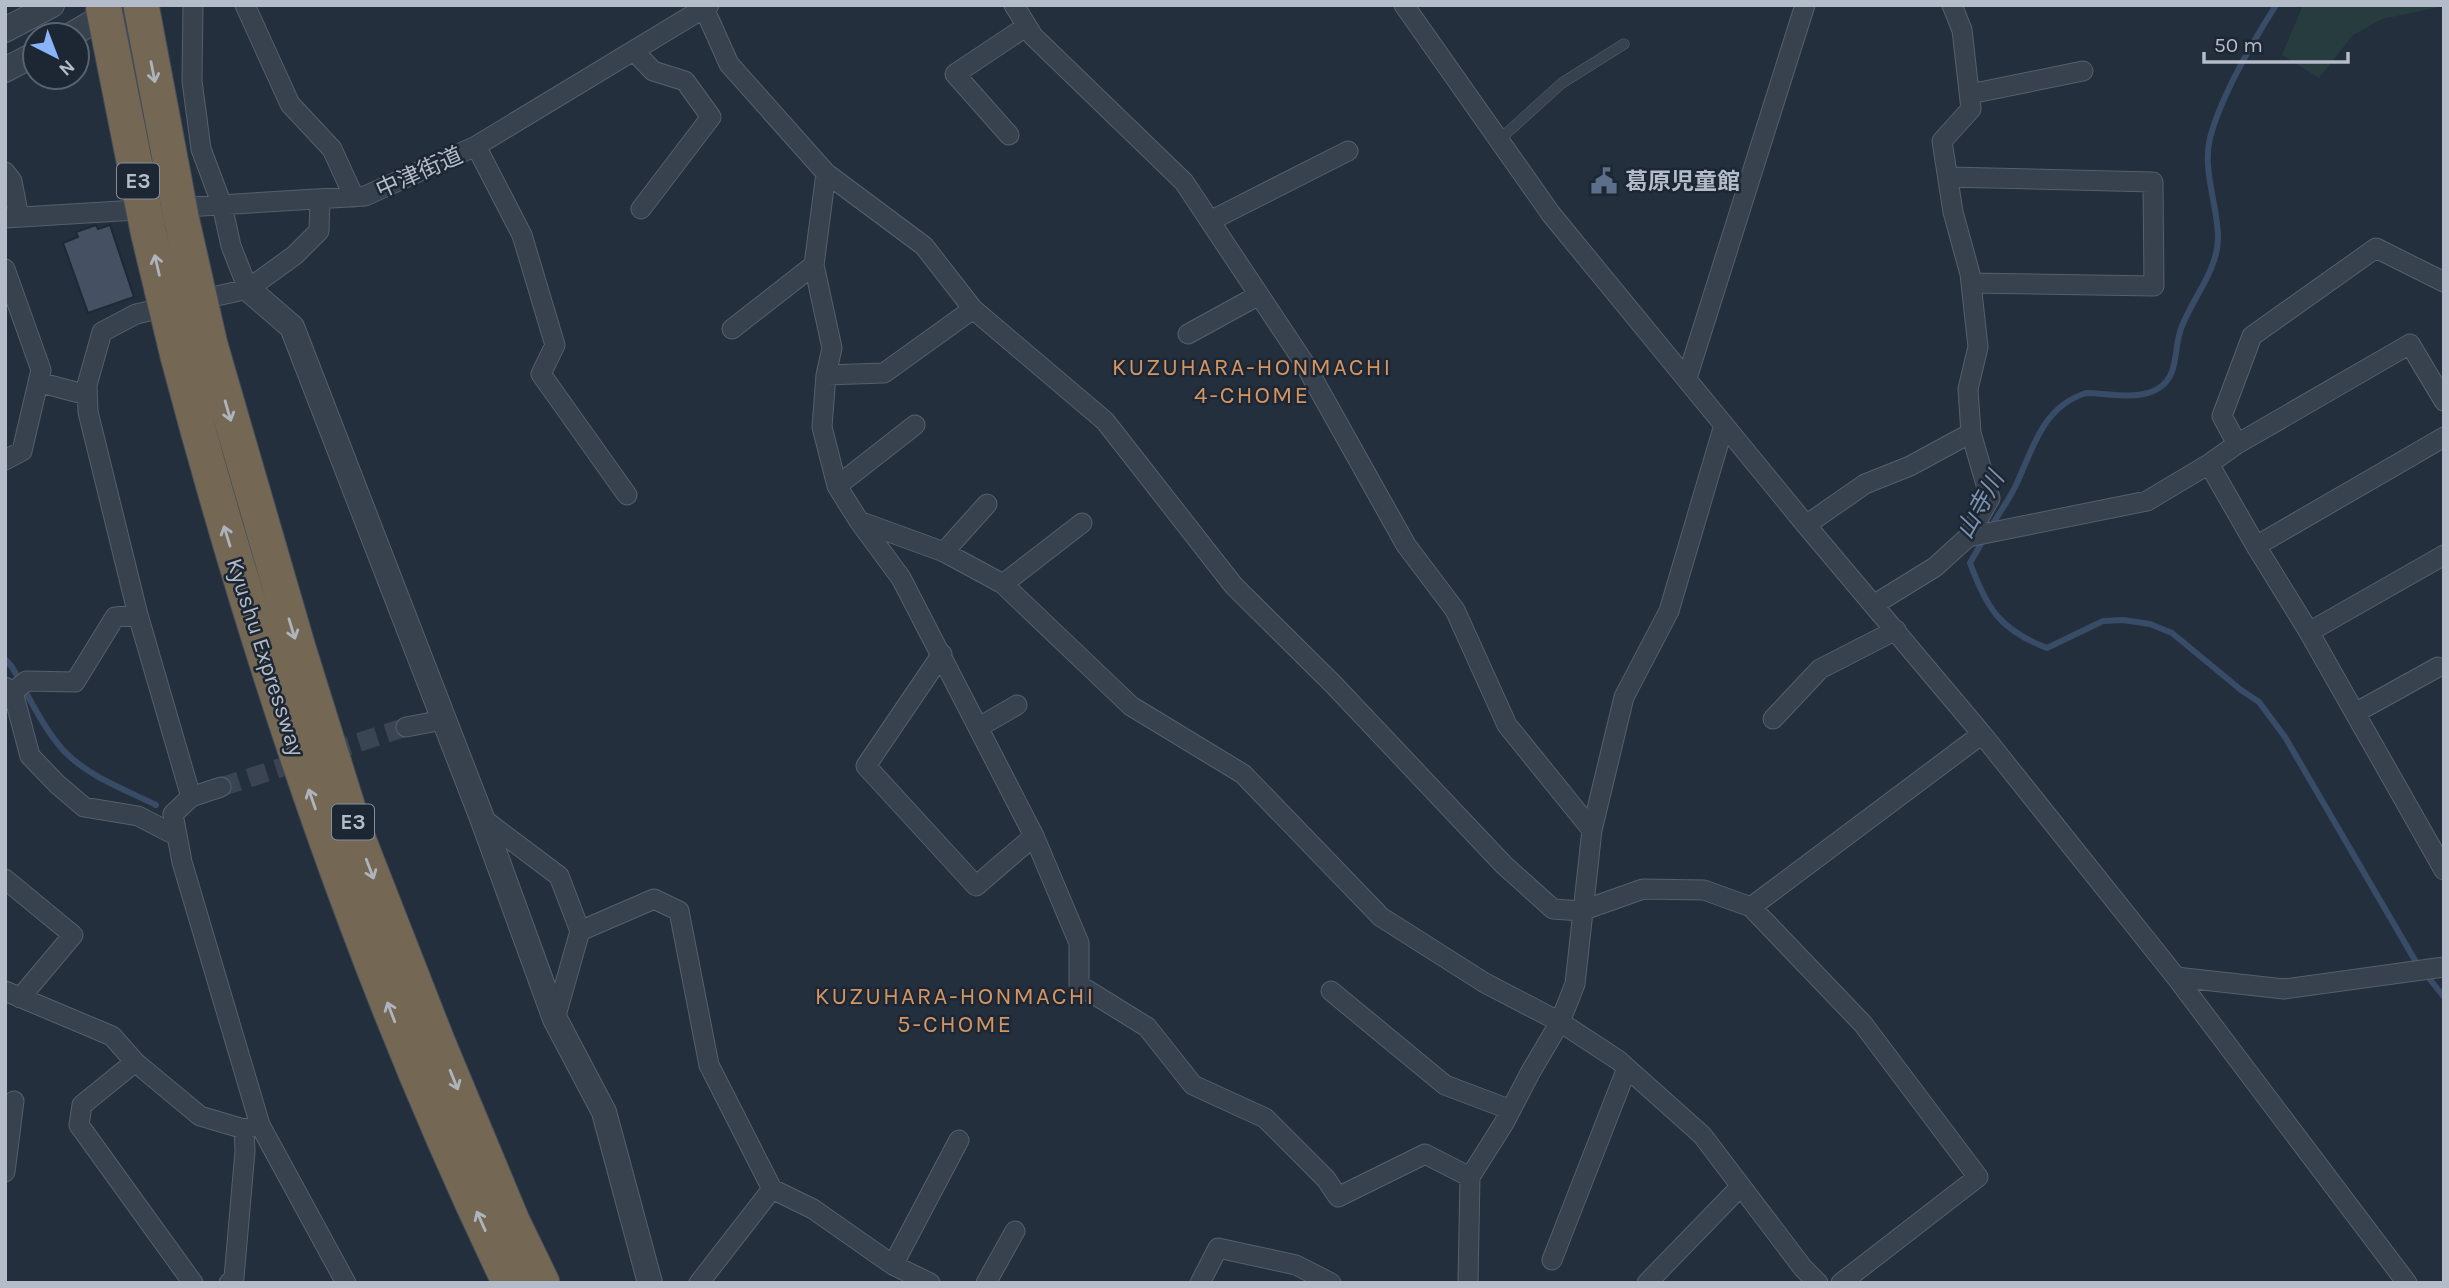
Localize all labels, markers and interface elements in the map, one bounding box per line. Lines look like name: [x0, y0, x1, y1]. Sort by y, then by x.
north arrow: [21, 21, 91, 91]
scale bar: [2204, 21, 2348, 65]
text: 50 m: [2214, 33, 2263, 57]
text: N: [54, 55, 79, 81]
one-way arrow: [146, 60, 160, 83]
street label: 中津街道: [372, 141, 467, 203]
road number: E3: [117, 164, 159, 198]
public building icon: 葛原児童館: [1589, 166, 1619, 196]
place label: 葛原児童館: [1625, 168, 1740, 195]
one-way arrow: [149, 255, 162, 277]
district label: KUZUHARA-HONMACHI 4-CHOME: [1112, 353, 1392, 409]
one-way arrow: [223, 400, 236, 422]
water label: 山寺川: [1950, 464, 2011, 543]
one-way arrow: [220, 525, 233, 547]
street label: Kyushu Expressway: [221, 555, 310, 760]
one-way arrow: [287, 618, 300, 640]
one-way arrow: [305, 788, 317, 810]
road number: E3: [332, 804, 374, 840]
one-way arrow: [365, 857, 378, 879]
district label: KUZUHARA-HONMACHI 5-CHOME: [815, 982, 1095, 1038]
one-way arrow: [383, 1002, 396, 1024]
one-way arrow: [448, 1069, 461, 1091]
one-way arrow: [474, 1211, 487, 1232]

